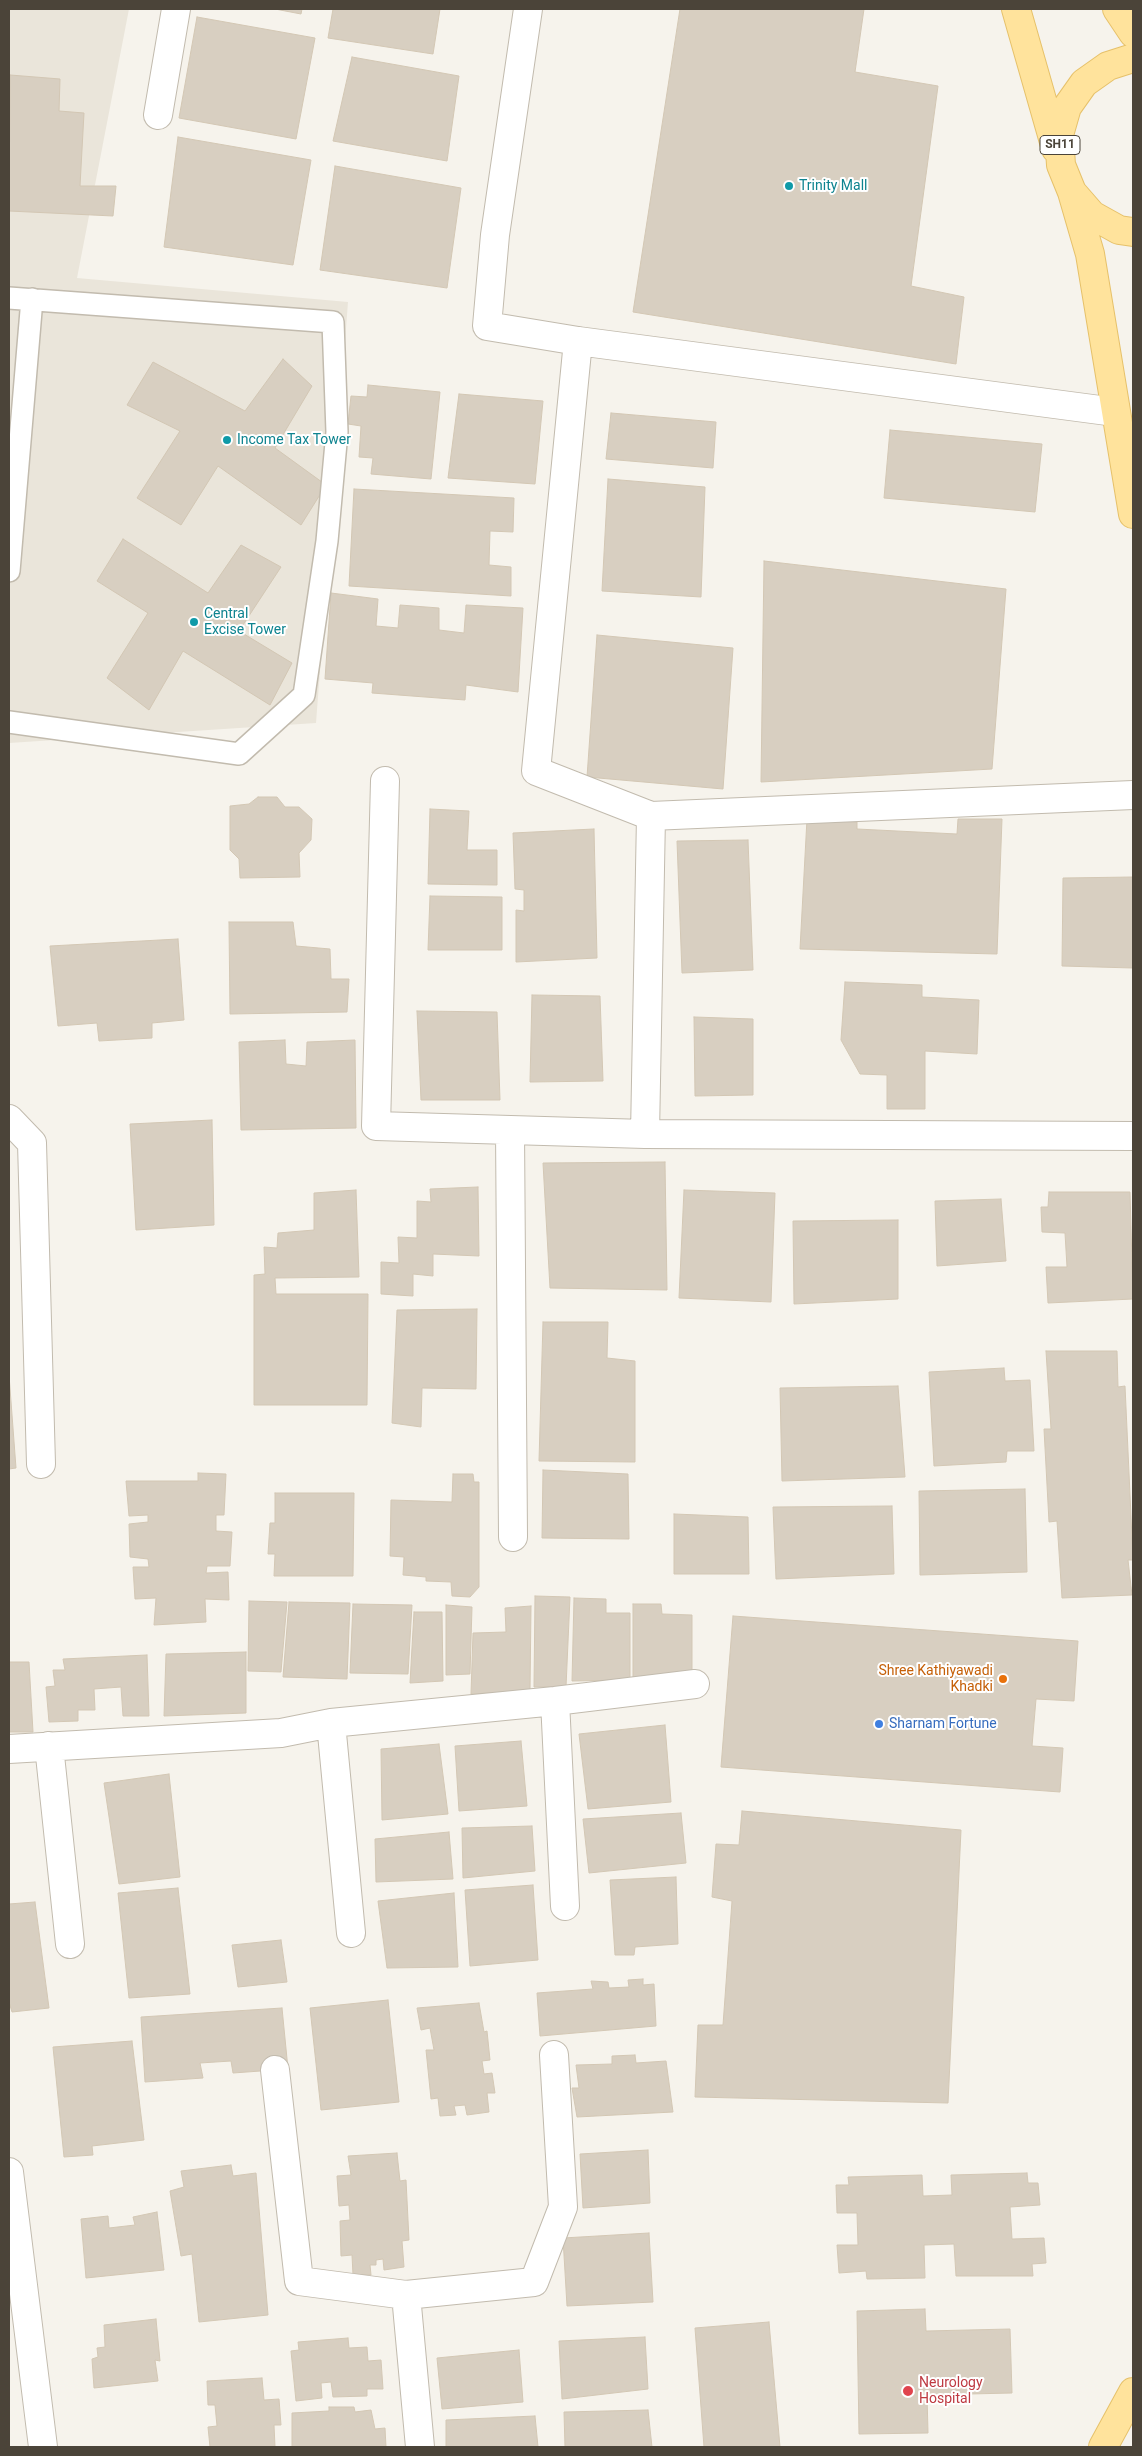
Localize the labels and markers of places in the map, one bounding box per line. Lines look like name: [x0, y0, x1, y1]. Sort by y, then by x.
place label: Trinity Mall: [799, 178, 867, 194]
marker: Trinity Mall: [783, 180, 795, 192]
place label: Income Tax Tower: [237, 432, 351, 448]
marker: Income Tax Tower: [221, 434, 233, 446]
place label: Central Excise Tower: [204, 606, 286, 638]
marker: Central Excise Tower: [188, 616, 200, 628]
place label: Shree Kathiyawadi Khadki: [878, 1663, 993, 1695]
marker: Shree Kathiyawadi Khadki: [997, 1673, 1009, 1685]
place label: Sharnam Fortune: [889, 1716, 997, 1732]
marker: Sharnam Fortune: [873, 1718, 885, 1730]
place label: Neurology Hospital: [919, 2375, 983, 2408]
marker: Neurology Hospital: [901, 2384, 915, 2398]

